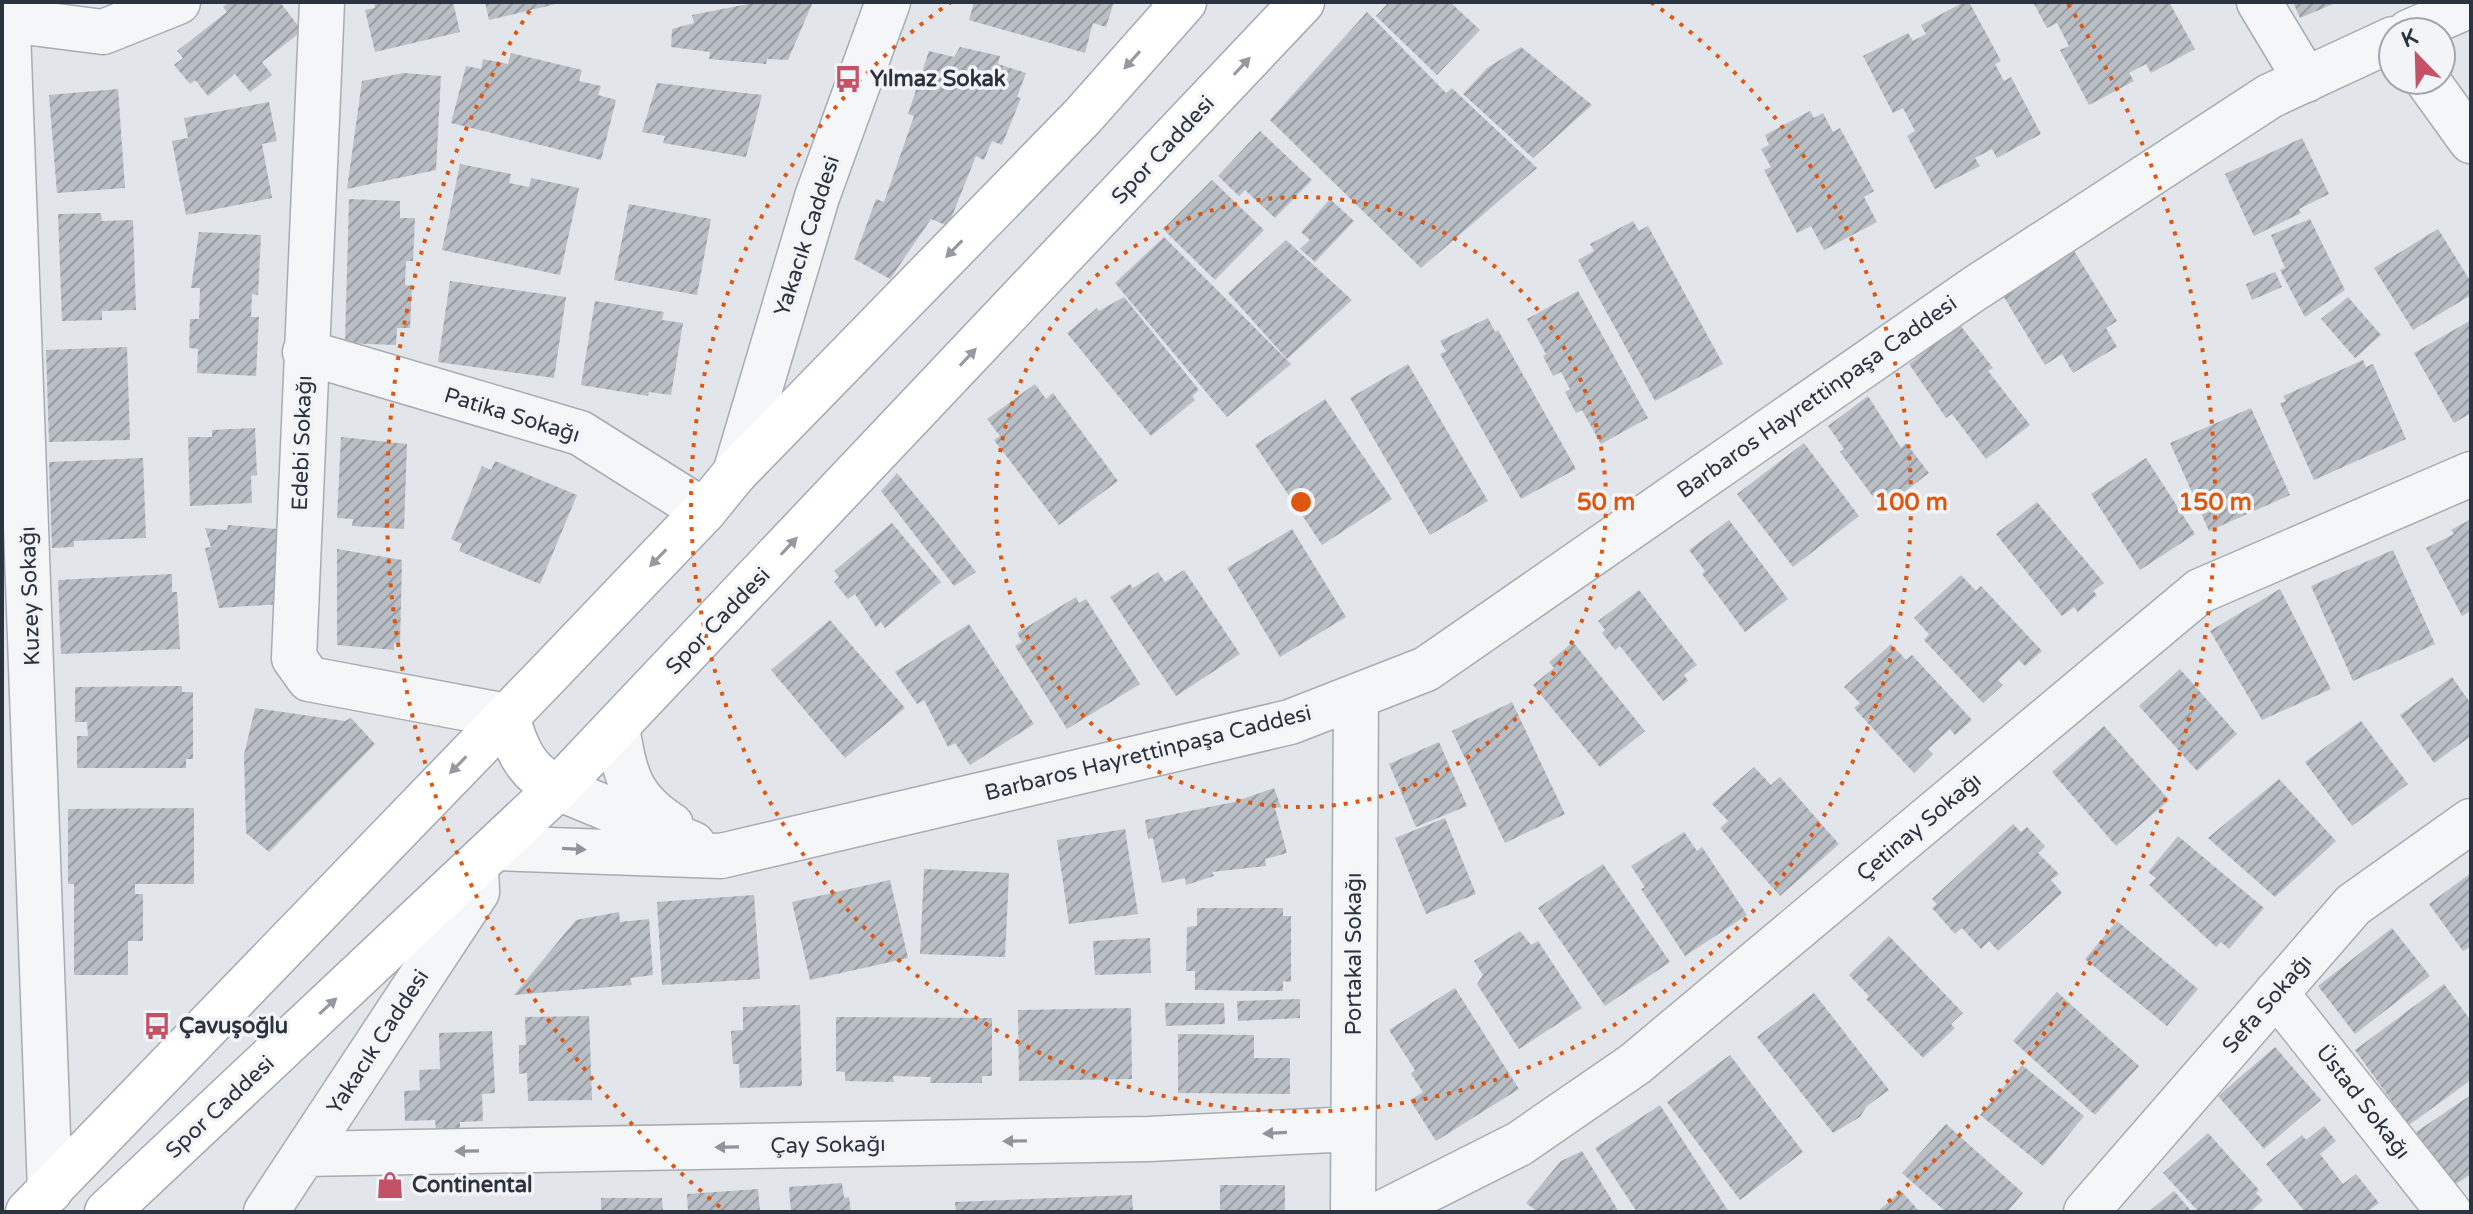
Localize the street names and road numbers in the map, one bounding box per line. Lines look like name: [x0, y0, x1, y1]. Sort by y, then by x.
street label: Spor Caddesi: [1106, 90, 1220, 210]
street label: Yakacık Caddesi: [769, 152, 845, 320]
street label: Barbaros Hayrettinpaşa Caddesi: [1672, 290, 1962, 504]
street label: Edebi Sokağı: [287, 375, 317, 511]
street label: Patika Sokağı: [441, 382, 583, 448]
street label: Kuzey Sokağı: [15, 526, 45, 666]
street label: Spor Caddesi: [660, 562, 776, 680]
street label: Barbaros Hayrettinpaşa Caddesi: [982, 700, 1314, 806]
street label: Çetinay Sokağı: [1851, 767, 1987, 887]
street label: Portakal Sokağı: [1341, 873, 1367, 1035]
street label: Sefa Sokağı: [2217, 949, 2317, 1059]
street label: Yakacık Caddesi: [321, 965, 435, 1119]
street label: Üstad Sokağı: [2310, 1040, 2416, 1164]
street label: Spor Caddesi: [160, 1050, 280, 1164]
street label: Çay Sokağı: [770, 1131, 886, 1159]

